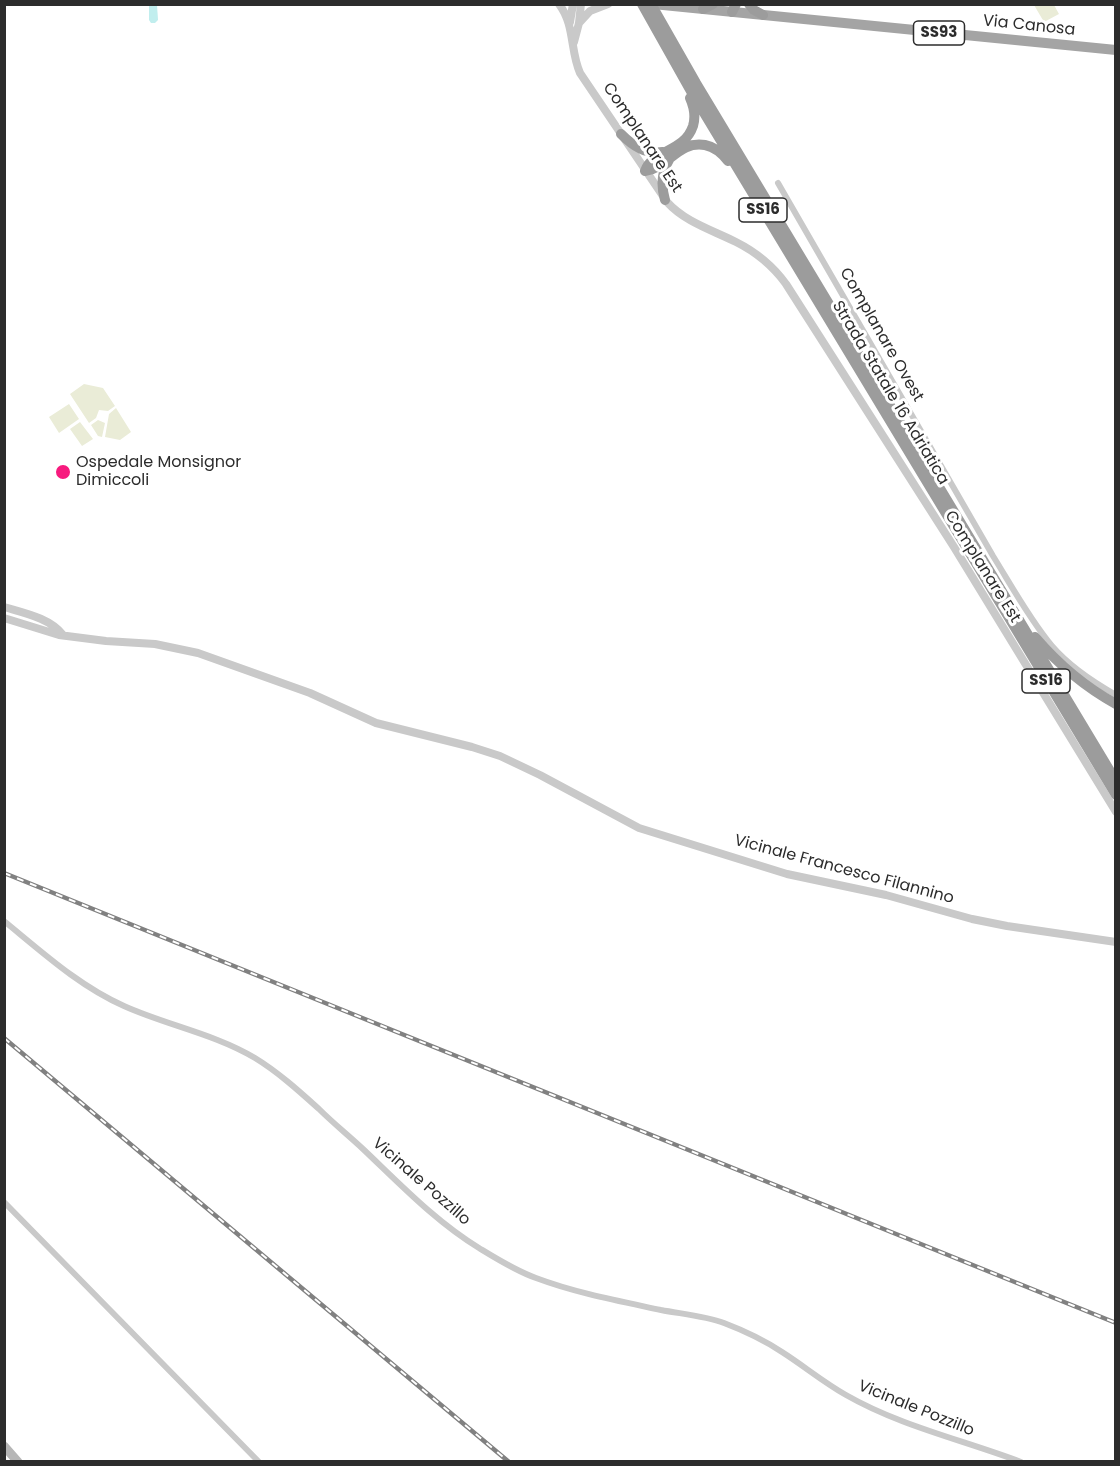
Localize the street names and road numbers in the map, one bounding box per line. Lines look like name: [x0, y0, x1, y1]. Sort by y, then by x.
street label: Via Canosa: [982, 12, 1076, 40]
road number: SS93: [914, 21, 964, 45]
street label: Complanare Est: [598, 79, 686, 197]
road number: SS16: [739, 198, 787, 222]
street label: Complanare Ovest: [835, 265, 927, 405]
street label: Strada Statale 16 Adriatica: [827, 298, 953, 488]
street label: Complanare Est: [940, 508, 1024, 626]
road number: SS16: [1022, 669, 1070, 693]
street label: Vicinale Francesco Filannino: [732, 831, 956, 909]
street label: Vicinale Pozzillo: [368, 1134, 474, 1230]
street label: Vicinale Pozzillo: [855, 1377, 977, 1441]

